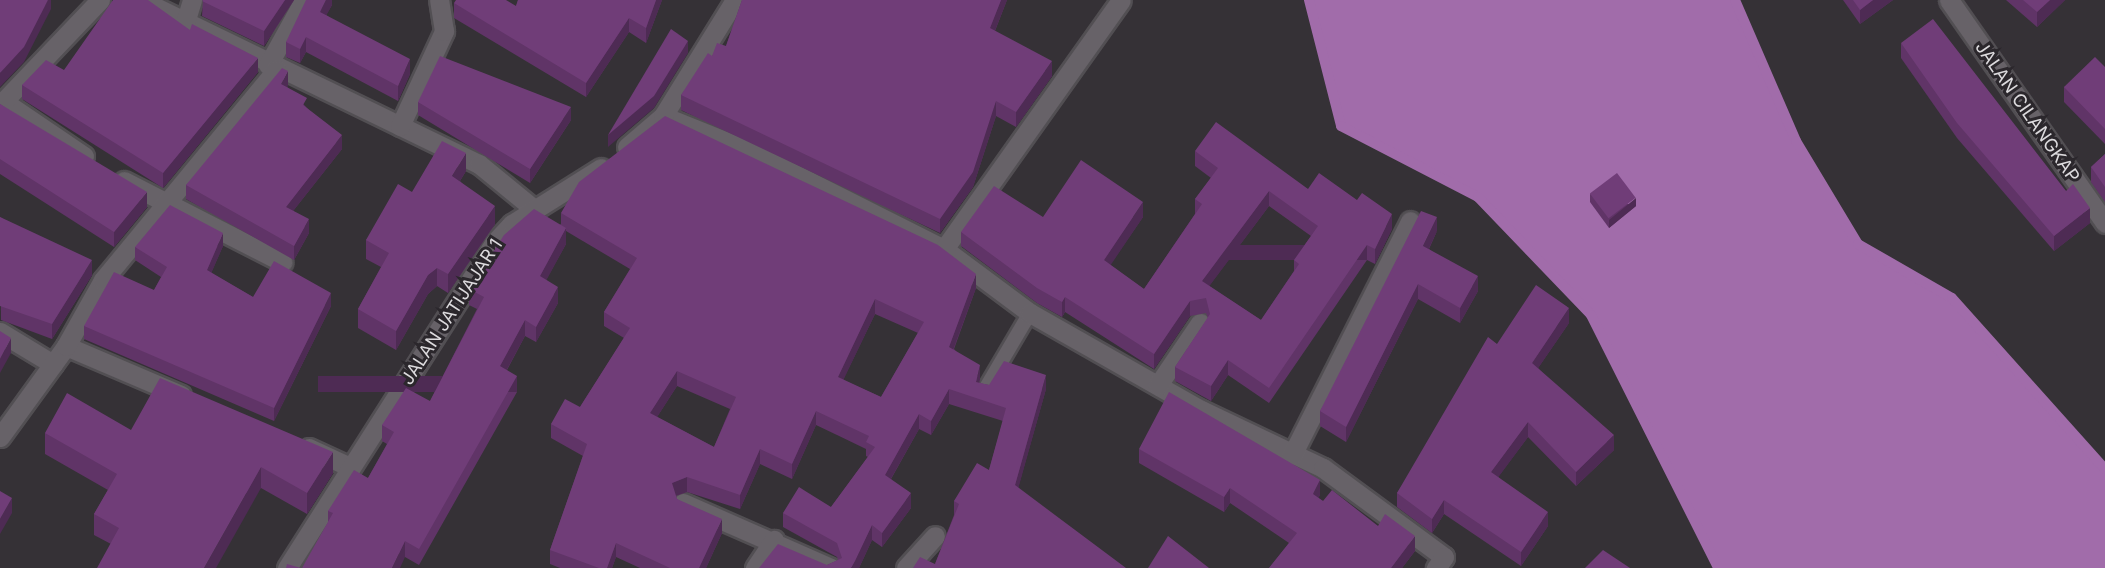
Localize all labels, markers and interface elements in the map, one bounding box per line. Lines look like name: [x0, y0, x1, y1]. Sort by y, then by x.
street label: JALAN CILANGKAP: [1970, 37, 2084, 187]
street label: JALAN JATIJAJAR 1: [397, 235, 507, 389]

